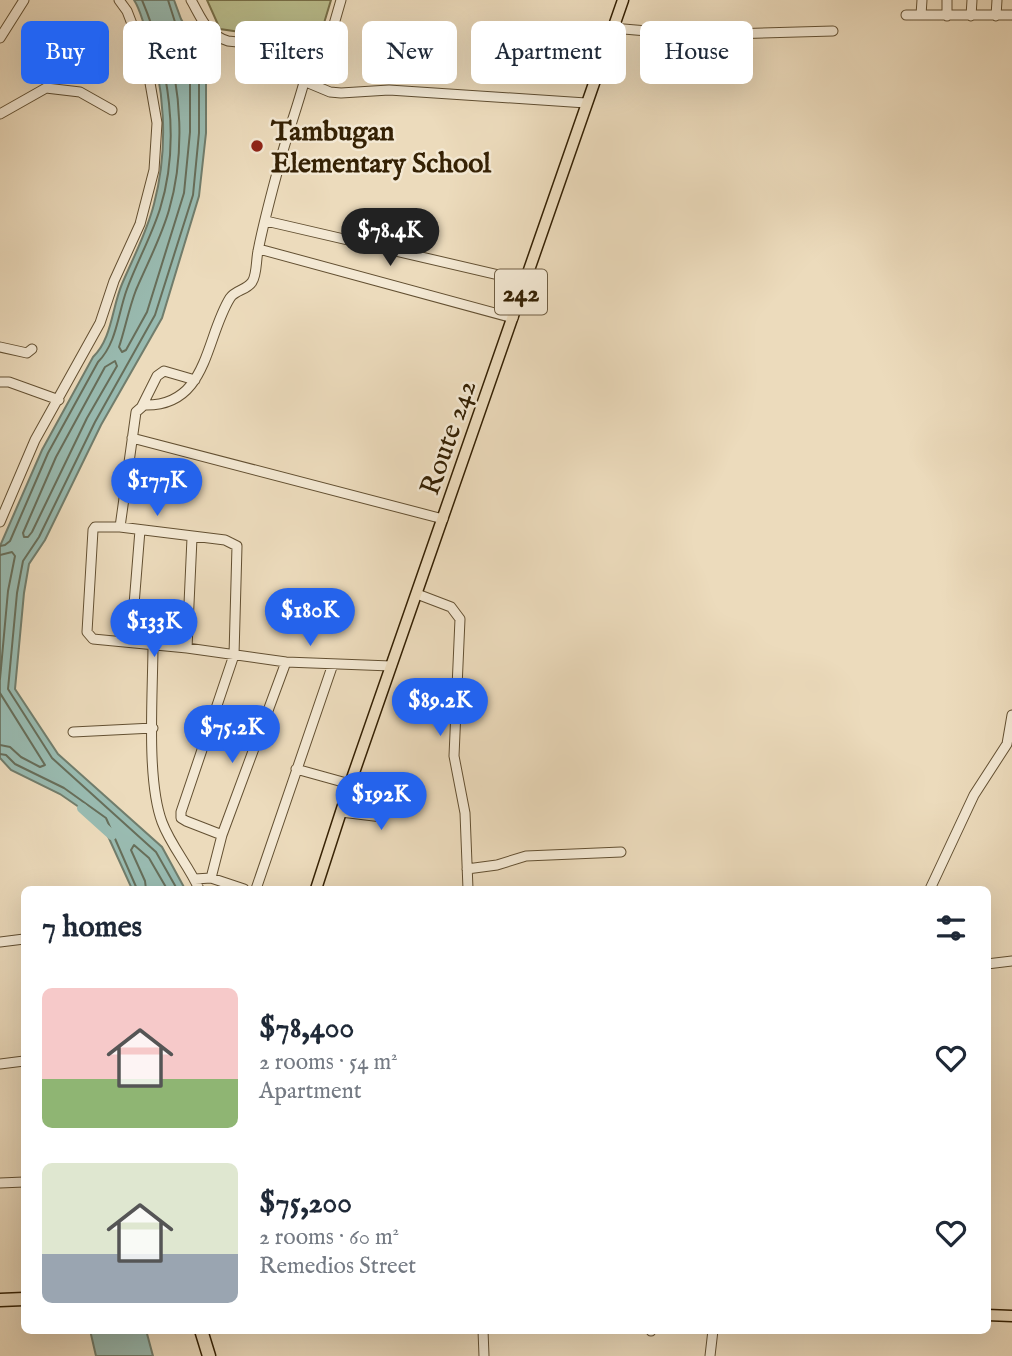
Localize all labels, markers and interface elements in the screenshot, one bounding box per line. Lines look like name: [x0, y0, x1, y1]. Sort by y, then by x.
chip: Buy: [21, 21, 109, 84]
chip: Rent: [123, 21, 221, 84]
chip: Filters: [235, 21, 348, 84]
chip: New: [362, 21, 457, 84]
chip: Apartment: [471, 21, 626, 84]
chip: House: [640, 21, 753, 84]
place label: Tambugan Elementary School: [270, 115, 492, 182]
marker: Tambugan Elementary School: [249, 138, 265, 154]
pin: $78.4K: [333, 208, 447, 268]
text: $78.4K: [357, 216, 423, 245]
road number: 242: [495, 270, 547, 314]
street label: Route 242: [413, 376, 485, 500]
pin: $177K: [108, 458, 206, 518]
text: $177K: [127, 466, 187, 495]
pin: $180K: [261, 588, 359, 648]
text: $180K: [281, 596, 339, 625]
pin: $133K: [105, 600, 203, 659]
text: $133K: [126, 607, 182, 636]
pin: $89.2K: [383, 678, 497, 738]
text: $89.2K: [408, 686, 472, 715]
pin: $75.2K: [175, 706, 289, 765]
text: $75.2K: [200, 713, 264, 742]
pin: $192K: [332, 772, 430, 832]
text: $192K: [352, 780, 410, 809]
text: 7 homes: [42, 909, 142, 947]
icon: filters: [932, 909, 970, 947]
text: $78,400: [259, 1010, 354, 1048]
icon: home: [98, 1016, 182, 1100]
icon: heart: [932, 1039, 970, 1077]
text: 2 rooms · 54 m²: [259, 1048, 398, 1077]
text: Apartment: [259, 1077, 362, 1106]
text: $75,200: [259, 1185, 352, 1223]
icon: home: [98, 1191, 182, 1275]
icon: heart: [932, 1214, 970, 1252]
text: 2 rooms · 60 m²: [259, 1223, 399, 1252]
text: Remedios Street: [259, 1252, 416, 1281]

